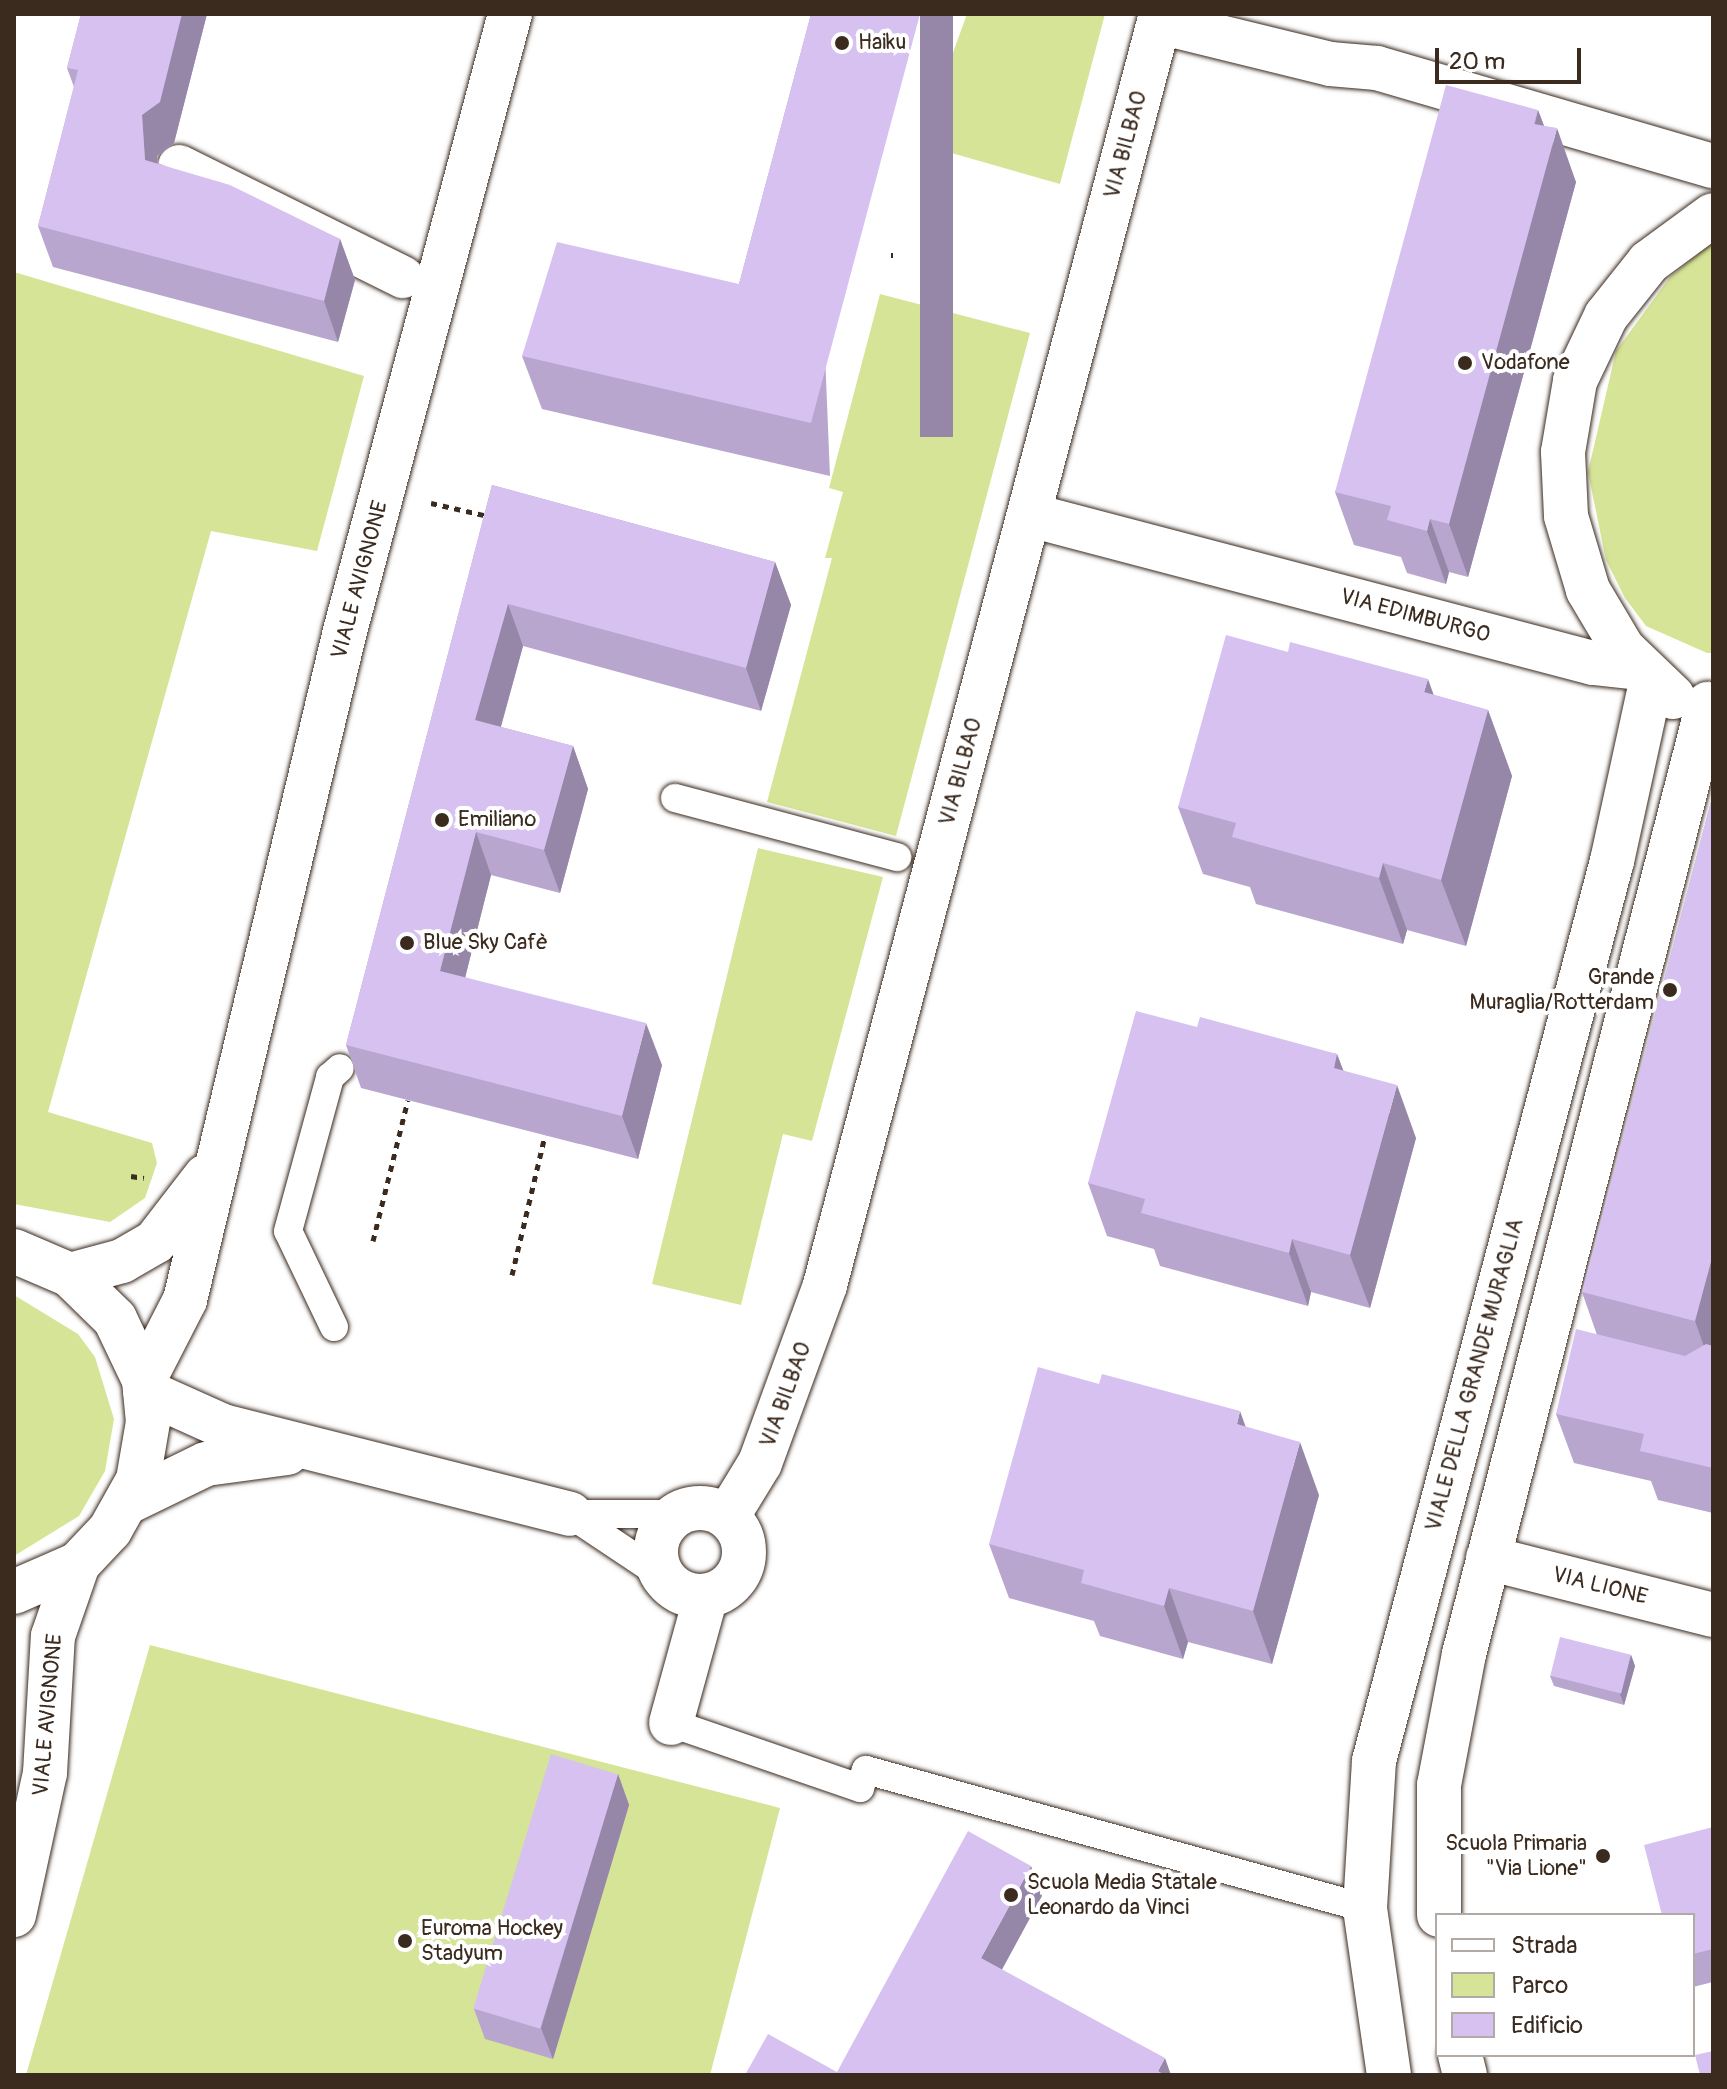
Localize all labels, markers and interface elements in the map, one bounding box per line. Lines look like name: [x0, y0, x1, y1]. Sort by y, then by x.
place label: Haiku: [858, 30, 906, 56]
scale bar: [1439, 32, 1585, 82]
marker: Haiku: [833, 34, 851, 52]
text: 20 m: [1449, 47, 1505, 76]
street label: VIA BILBAO: [1099, 88, 1153, 202]
place label: Vodafone: [1481, 350, 1570, 376]
marker: Vodafone: [1456, 354, 1474, 372]
street label: VIALE AVIGNONE: [326, 498, 394, 662]
street label: VIA EDIMBURGO: [1337, 583, 1493, 649]
street label: VIA BILBAO: [934, 715, 988, 829]
place label: Emiliano: [458, 807, 536, 833]
marker: Emiliano: [433, 811, 451, 829]
place label: Blue Sky Cafè: [423, 930, 548, 956]
marker: Blue Sky Cafè: [398, 934, 416, 952]
place label: Grande Muraglia/Rotterdam: [1470, 964, 1654, 1016]
marker: Grande Muraglia/Rotterdam: [1661, 981, 1679, 999]
street label: VIALE DELLA GRANDE MURAGLIA: [1420, 1216, 1530, 1534]
street label: VIA BILBAO: [755, 1339, 817, 1451]
street label: VIA LIONE: [1550, 1561, 1650, 1611]
street label: VIALE AVIGNONE: [28, 1633, 68, 1797]
place label: Scuola Primaria "Via Lione": [1445, 1830, 1587, 1882]
marker: Scuola Primaria "Via Lione": [1594, 1847, 1612, 1865]
place label: Scuola Media Statale Leonardo da Vinci: [1027, 1869, 1217, 1920]
marker: Scuola Media Statale Leonardo da Vinci: [1002, 1886, 1020, 1904]
legend: [1435, 1913, 1695, 2057]
place label: Euroma Hockey Stadyum: [421, 1915, 563, 1966]
text: Strada: [1511, 1931, 1577, 1960]
marker: Euroma Hockey Stadyum: [396, 1932, 414, 1950]
text: Parco: [1511, 1971, 1568, 2000]
text: Edificio: [1511, 2011, 1583, 2040]

